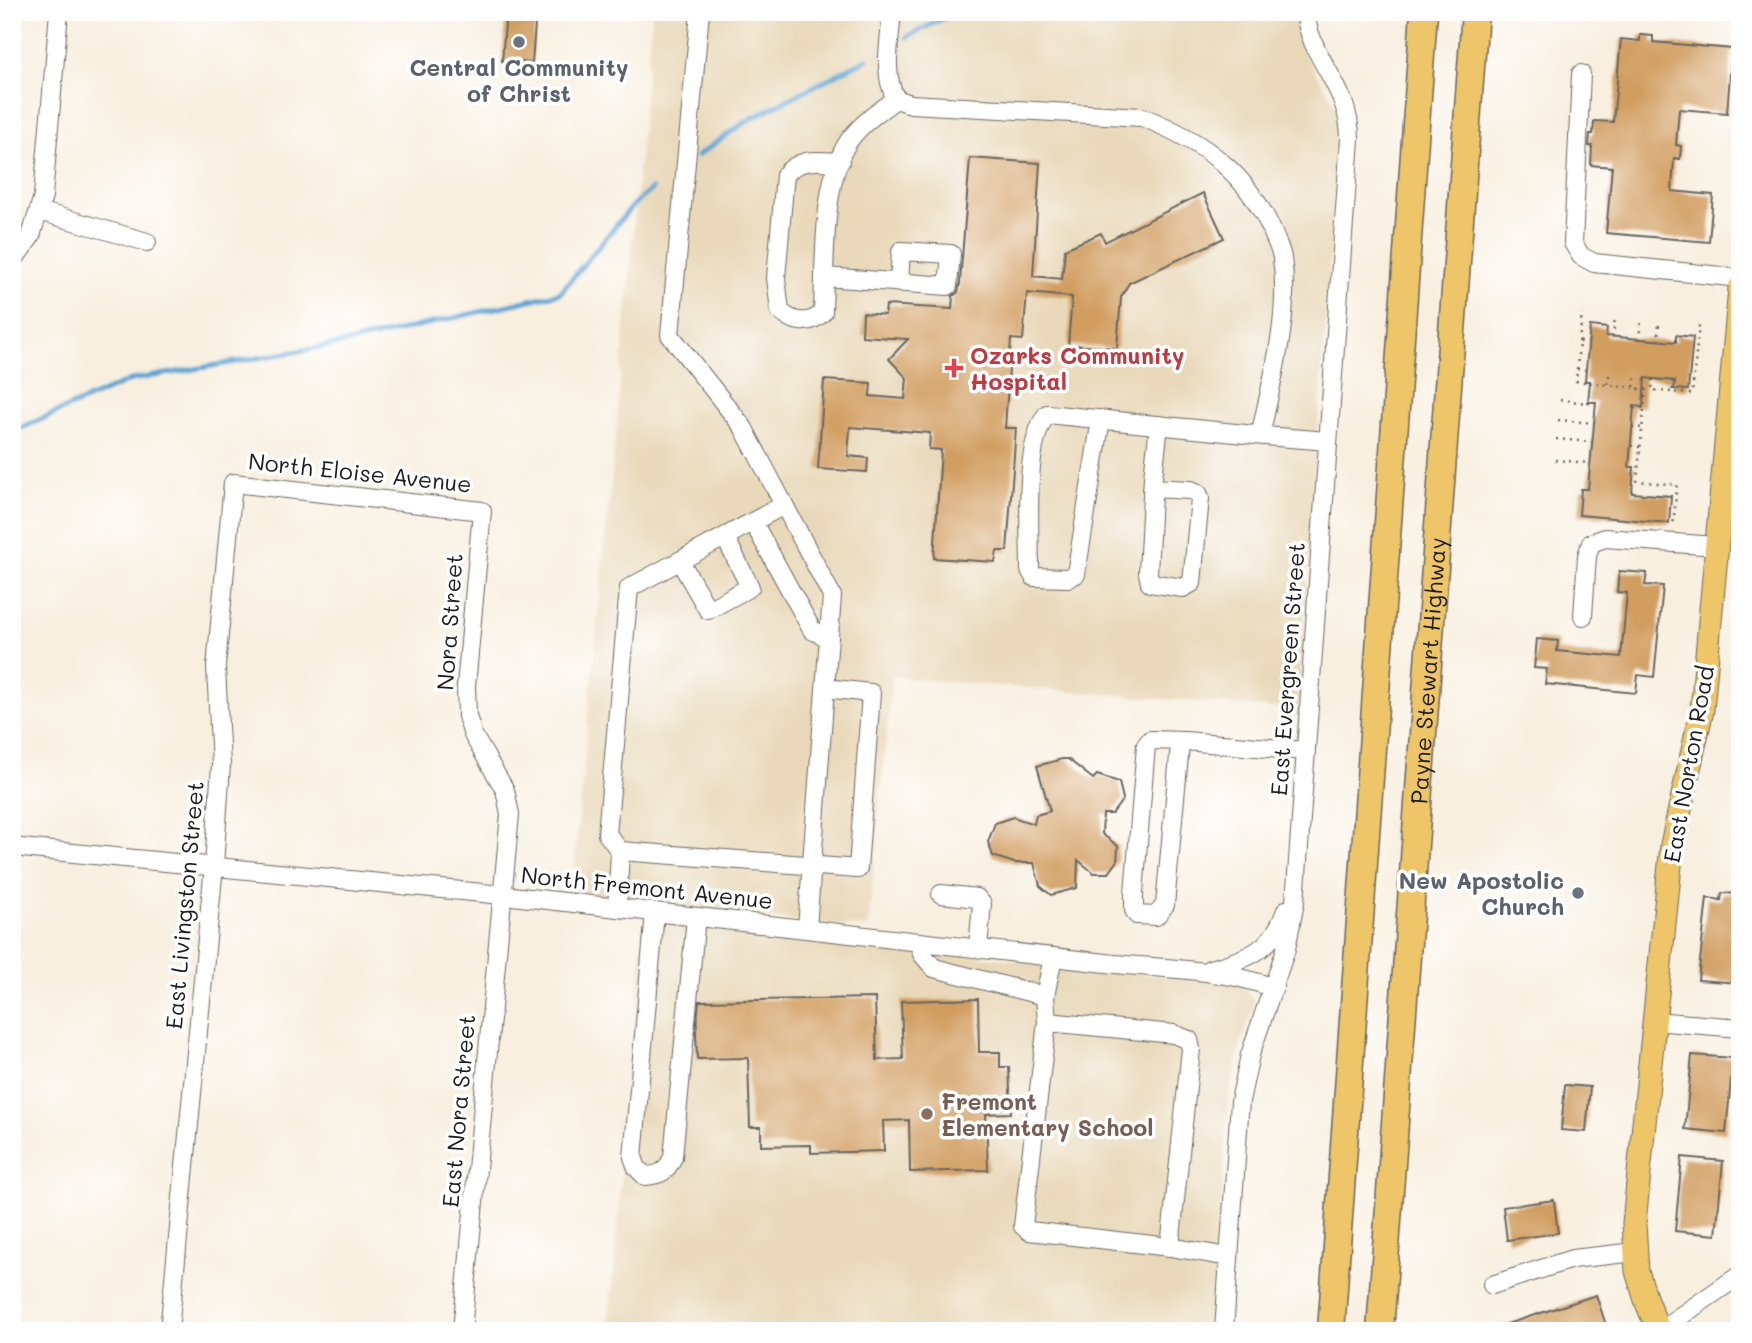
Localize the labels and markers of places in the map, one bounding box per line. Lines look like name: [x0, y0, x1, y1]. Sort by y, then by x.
marker: Central Community of Christ: [511, 34, 527, 50]
place label: Central Community of Christ: [409, 52, 629, 108]
place label: Ozarks Community Hospital: [970, 340, 1184, 396]
marker: Ozarks Community Hospital: [944, 358, 964, 378]
place label: New Apostolic Church: [1399, 865, 1564, 921]
marker: New Apostolic Church: [1570, 885, 1586, 901]
place label: Fremont Elementary School: [941, 1086, 1154, 1142]
marker: Fremont Elementary School: [919, 1106, 935, 1122]

